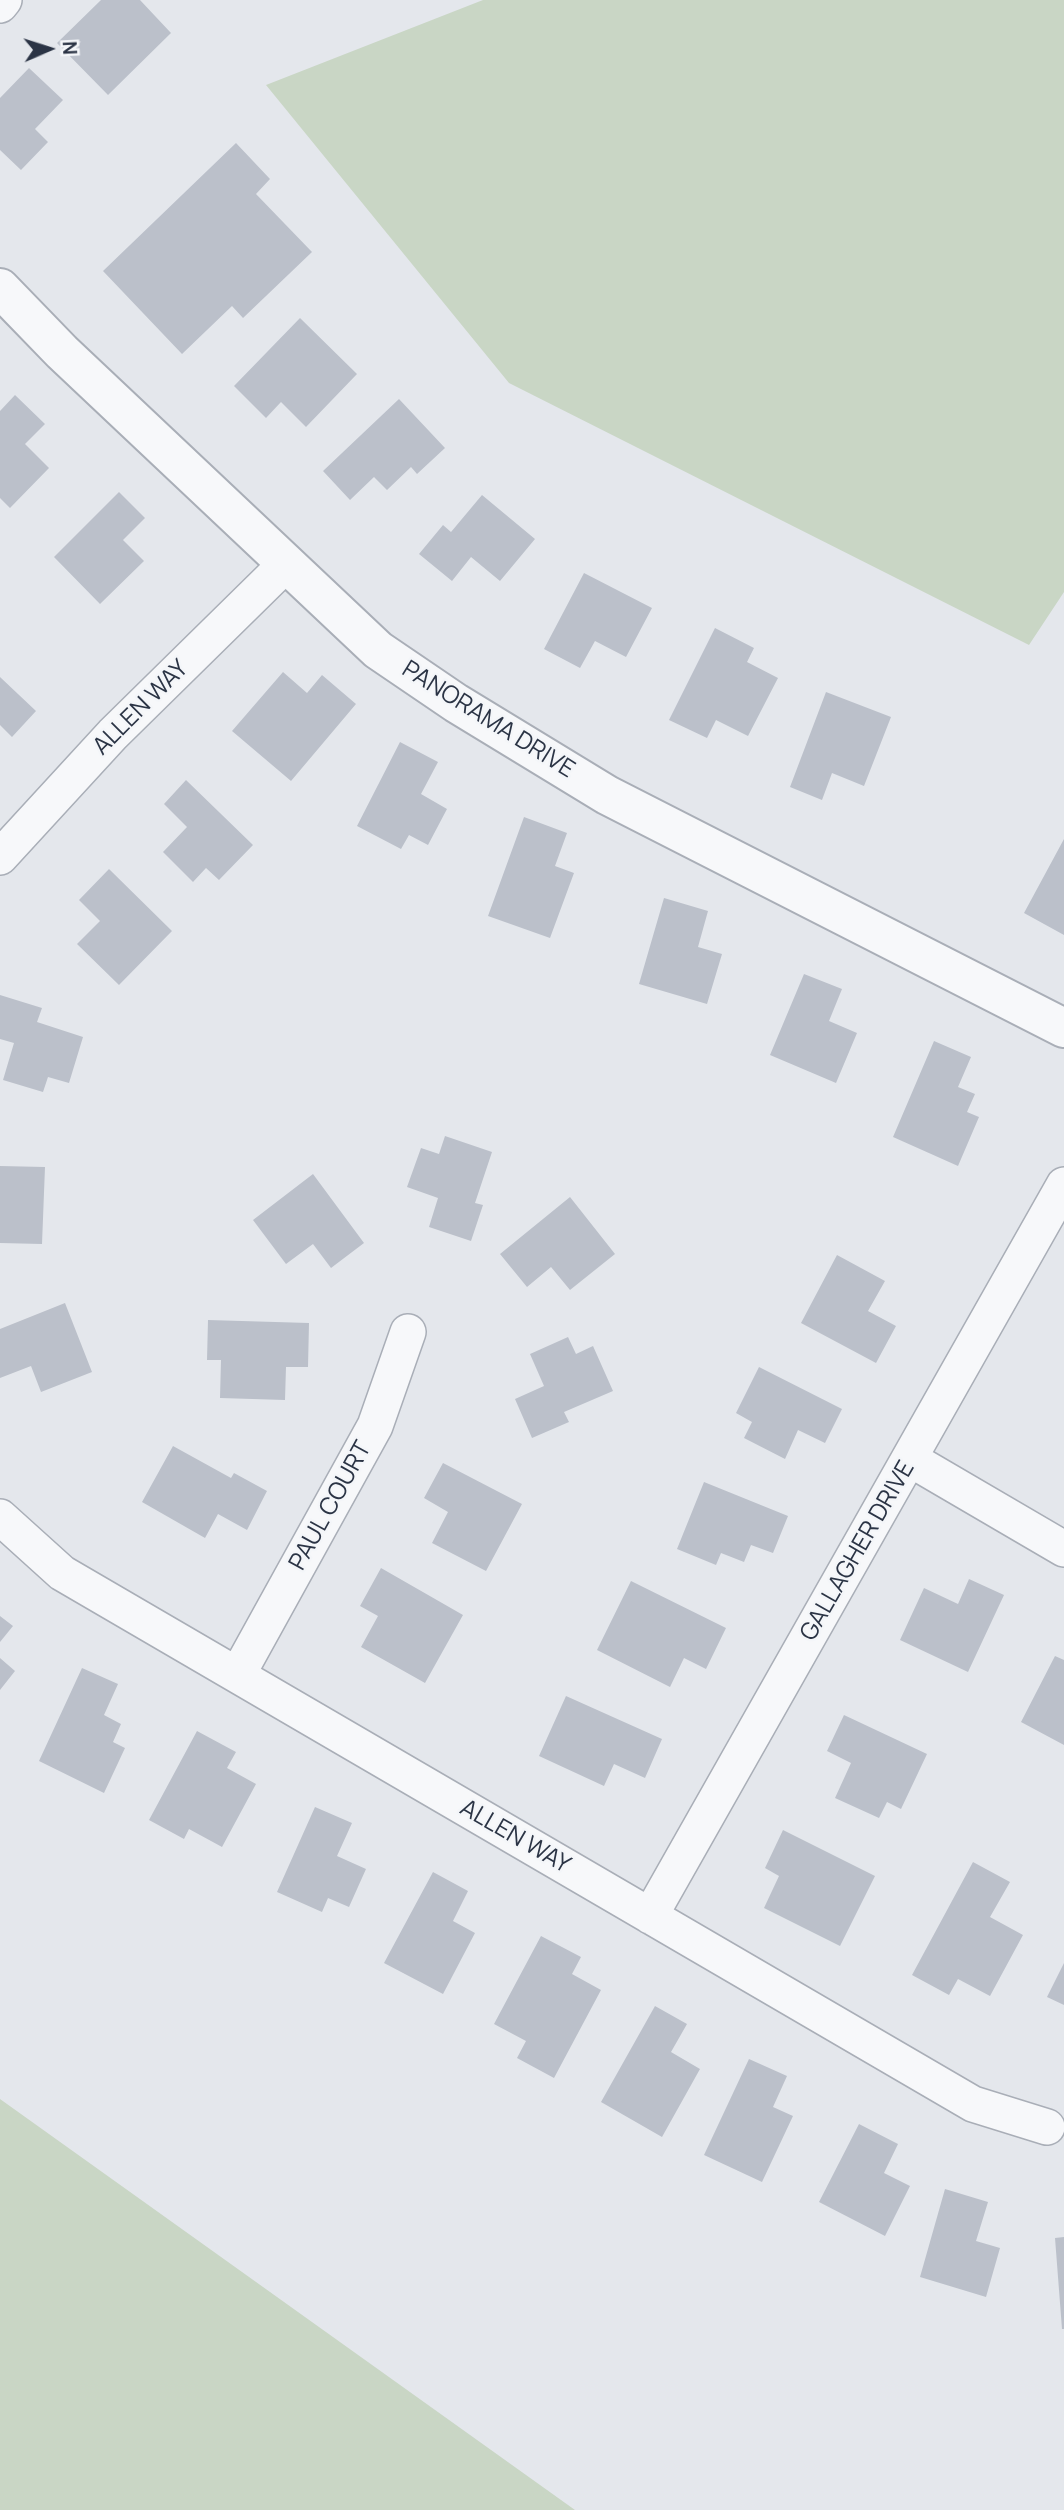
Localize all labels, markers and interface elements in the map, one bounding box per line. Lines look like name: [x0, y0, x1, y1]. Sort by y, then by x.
north arrow: [14, 14, 84, 84]
text: N: [57, 40, 83, 55]
street label: ALLEN WAY: [88, 655, 194, 761]
street label: PANORAMA DRIVE: [396, 655, 580, 785]
street label: PAUL COURT: [284, 1437, 378, 1575]
street label: GALLAGHER DRIVE: [795, 1456, 921, 1646]
street label: ALLEN WAY: [455, 1794, 575, 1880]

